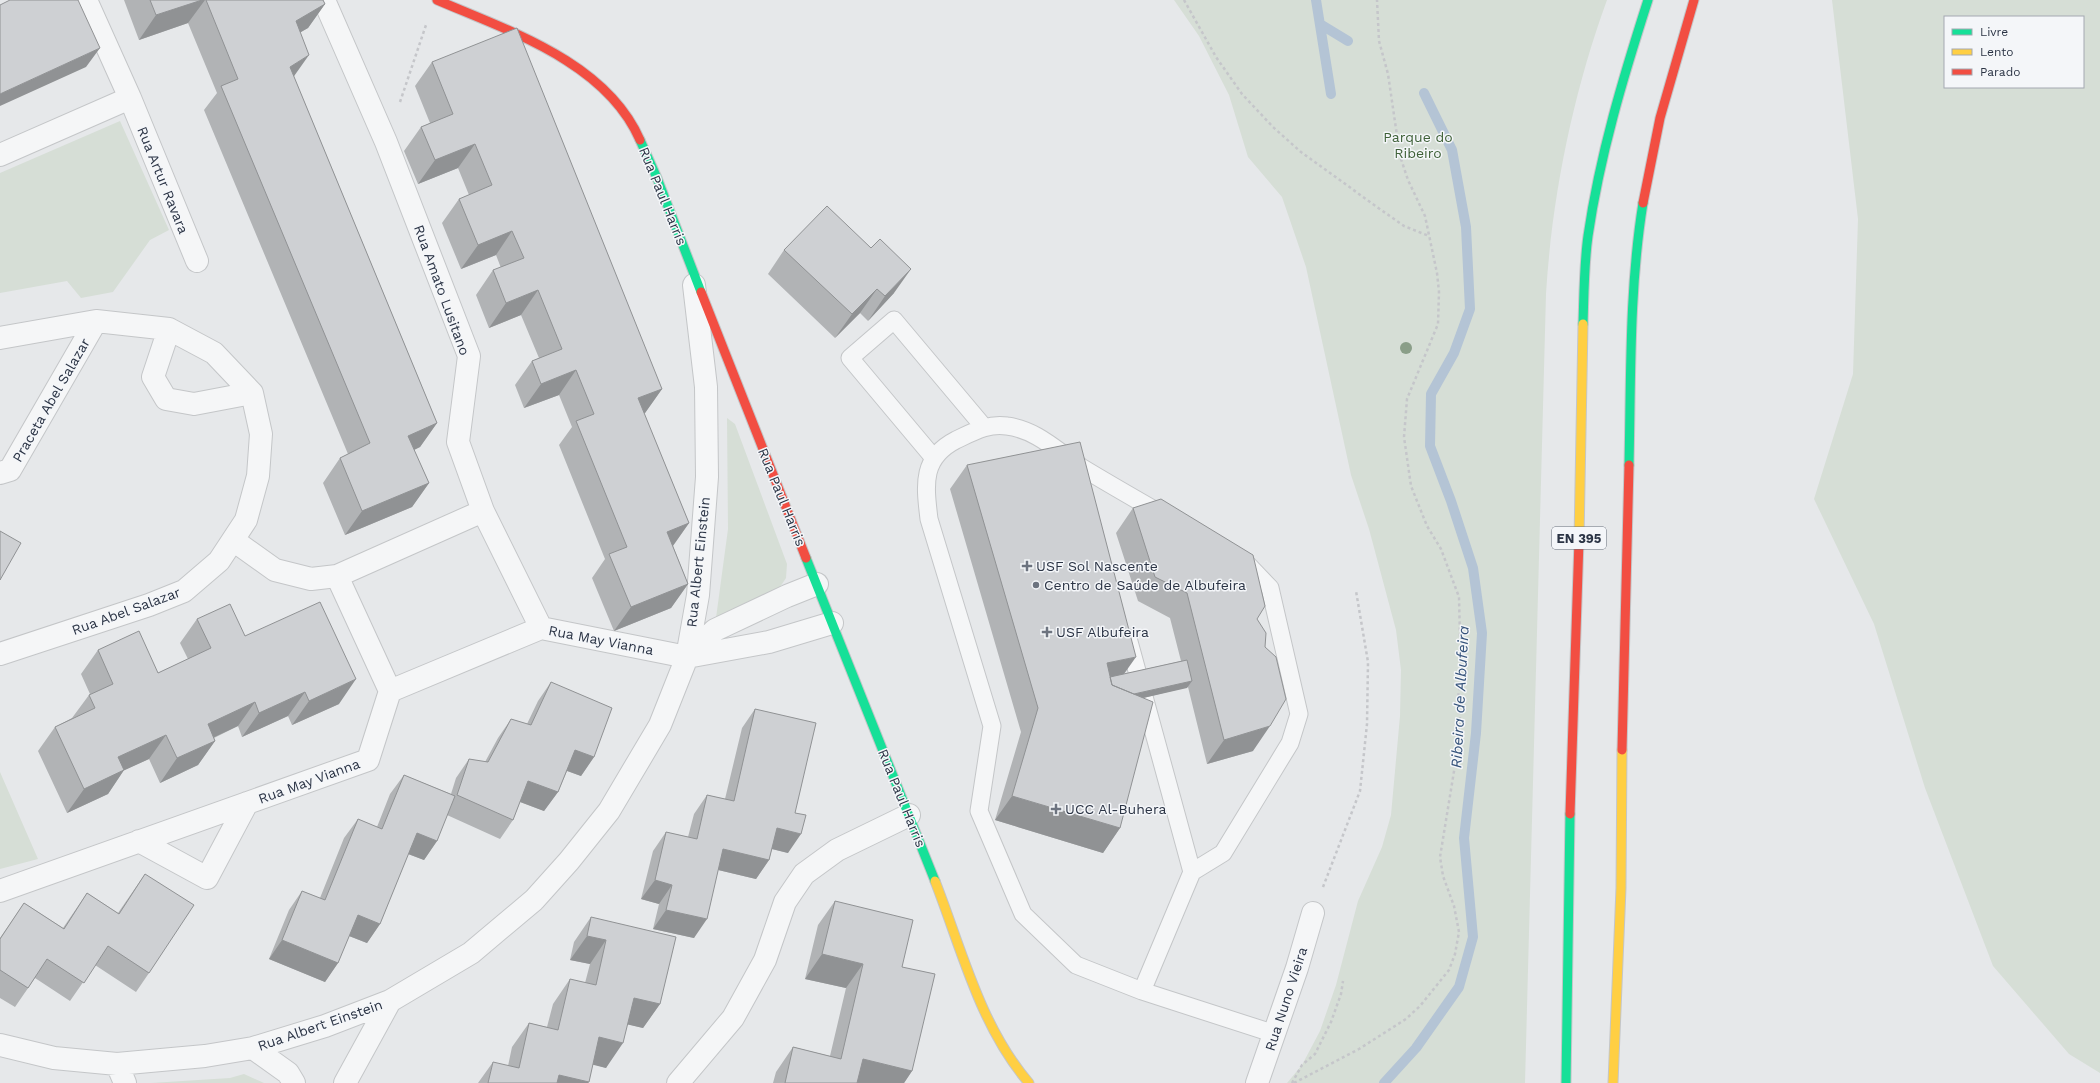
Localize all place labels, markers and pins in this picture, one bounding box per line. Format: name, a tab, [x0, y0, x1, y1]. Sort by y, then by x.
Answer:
place label: USF Sol Nascente	[1036, 558, 1158, 574]
marker: USF Sol Nascente	[1021, 560, 1033, 572]
place label: Centro de Saúde de Albufeira	[1044, 577, 1246, 593]
marker: Centro de Saúde de Albufeira	[1031, 580, 1041, 590]
place label: USF Albufeira	[1056, 624, 1149, 640]
marker: USF Albufeira	[1041, 626, 1053, 638]
place label: UCC Al-Buhera	[1065, 801, 1166, 817]
marker: UCC Al-Buhera	[1050, 803, 1062, 815]

